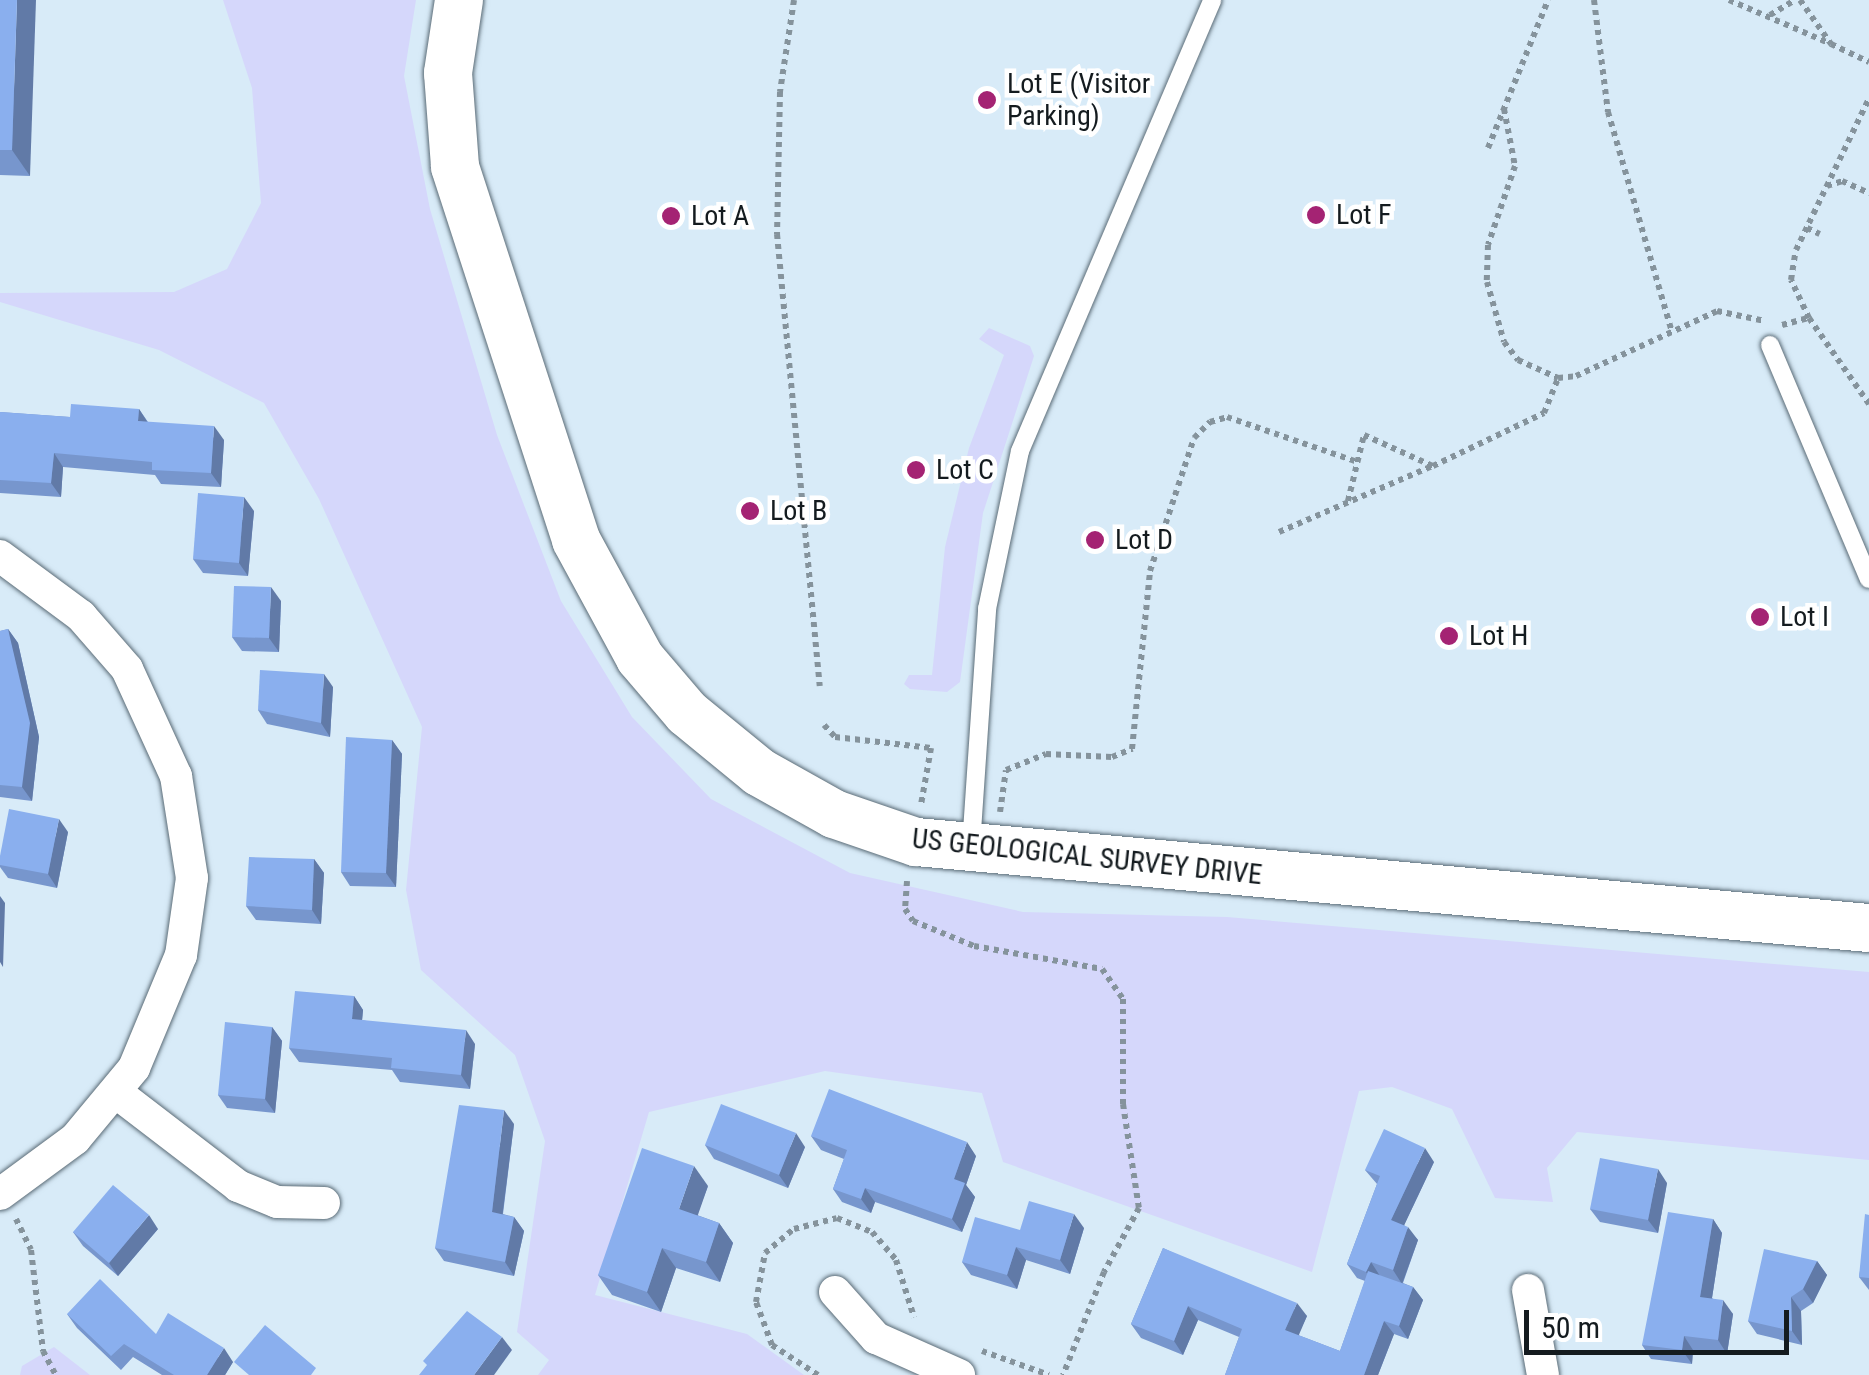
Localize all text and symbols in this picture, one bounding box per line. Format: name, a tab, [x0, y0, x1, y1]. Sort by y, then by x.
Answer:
place label: Lot E (Visitor Parking)	[1007, 67, 1150, 133]
marker: Lot E (Visitor Parking)	[976, 89, 998, 111]
place label: Lot F	[1336, 198, 1392, 232]
place label: Lot A	[691, 199, 749, 233]
marker: Lot F	[1305, 204, 1327, 226]
marker: Lot A	[660, 205, 682, 227]
place label: Lot C	[936, 453, 994, 487]
marker: Lot C	[905, 459, 927, 481]
place label: Lot B	[770, 494, 827, 528]
marker: Lot B	[739, 500, 761, 522]
place label: Lot D	[1115, 523, 1173, 557]
marker: Lot D	[1084, 529, 1106, 551]
place label: Lot I	[1780, 600, 1829, 634]
marker: Lot I	[1749, 606, 1771, 628]
place label: Lot H	[1469, 619, 1528, 653]
marker: Lot H	[1438, 625, 1460, 647]
street label: US GEOLOGICAL SURVEY DRIVE	[910, 822, 1264, 892]
scale bar	[1529, 1290, 1794, 1352]
text: 50 m	[1541, 1310, 1600, 1345]

